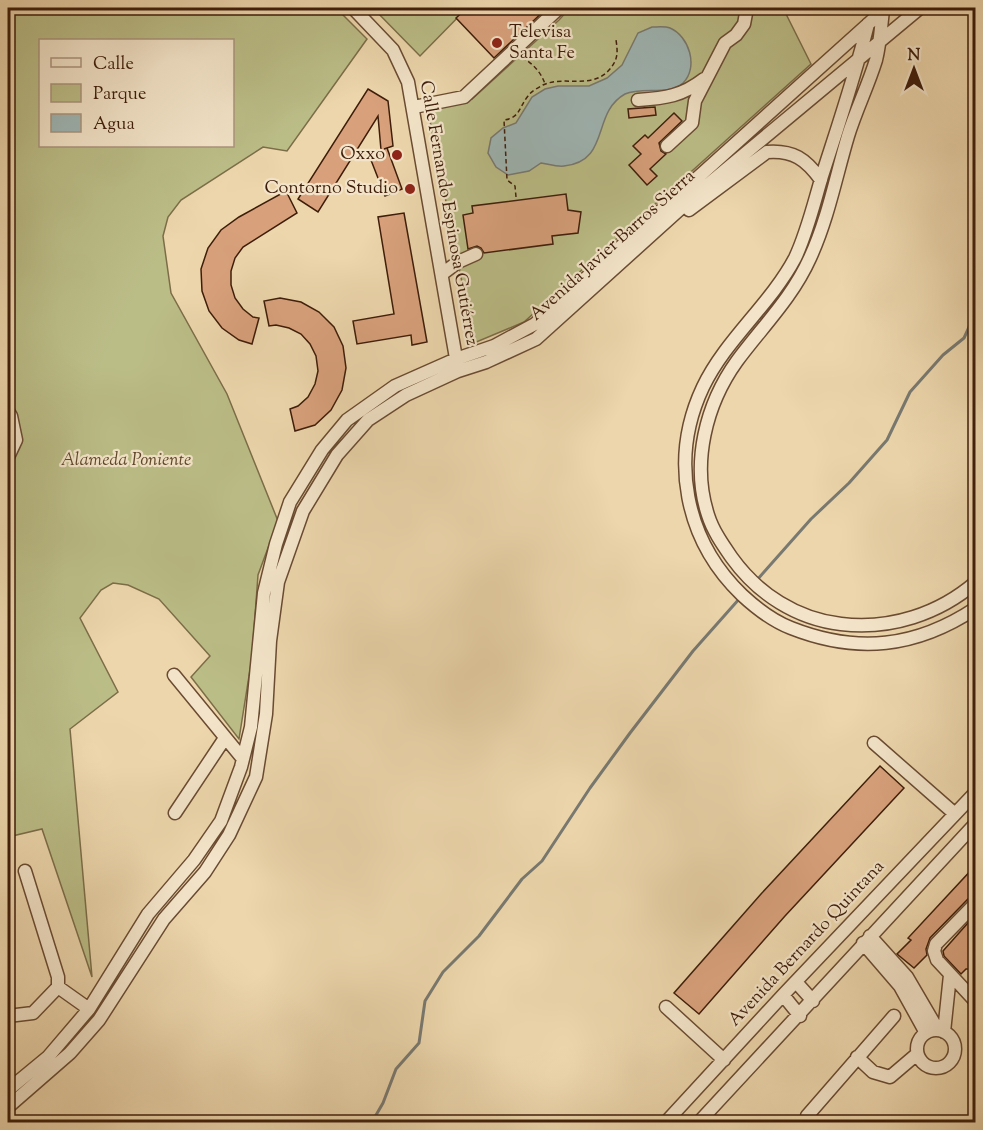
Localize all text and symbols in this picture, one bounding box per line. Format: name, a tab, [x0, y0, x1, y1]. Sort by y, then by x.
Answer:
place label: Televisa Santa Fe	[509, 20, 575, 67]
marker: Televisa Santa Fe	[490, 36, 504, 50]
legend	[39, 39, 234, 147]
north arrow	[884, 39, 944, 99]
text: N	[908, 45, 921, 68]
text: Calle	[93, 52, 134, 78]
street label: Calle Fernando Espinosa Gutiérrez	[412, 79, 484, 348]
text: Parque	[93, 82, 146, 108]
text: Agua	[93, 112, 135, 138]
place label: Oxxo	[340, 142, 385, 168]
marker: Oxxo	[390, 148, 404, 162]
street label: Avenida Javier Barros Sierra	[524, 164, 702, 328]
place label: Contorno Studio	[265, 176, 398, 202]
marker: Contorno Studio	[403, 182, 417, 196]
park label: Alameda Poniente	[61, 448, 191, 474]
street label: Avenida Bernardo Quintana	[723, 855, 891, 1033]

